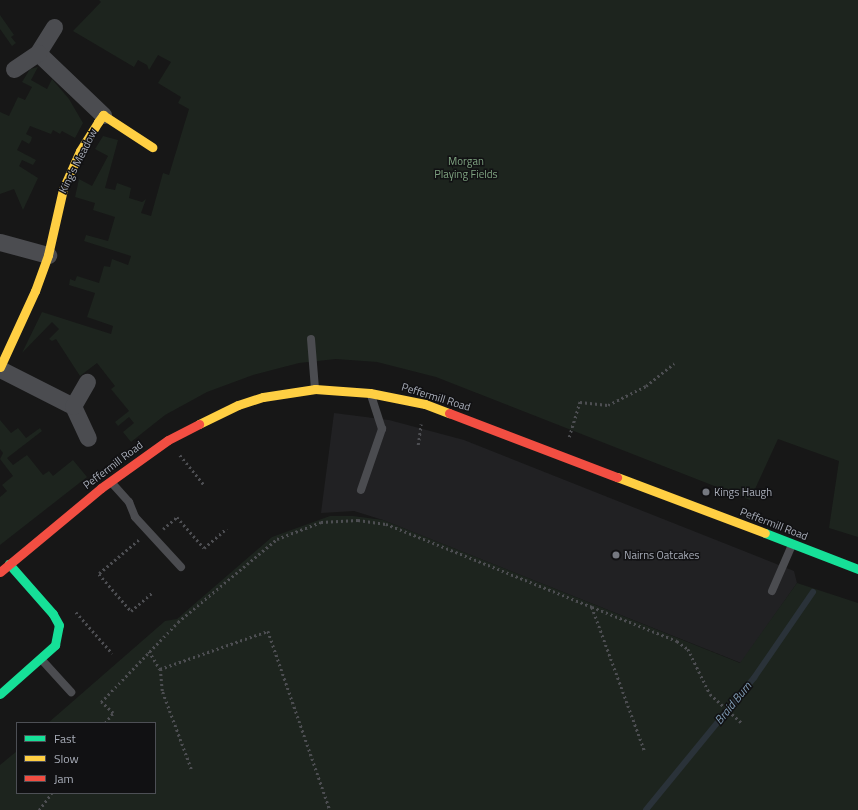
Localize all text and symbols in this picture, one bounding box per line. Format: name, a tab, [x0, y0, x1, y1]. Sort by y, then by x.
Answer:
street label: King's Meadow	[56, 127, 100, 195]
park label: Morgan Playing Fields	[434, 155, 498, 181]
street label: Peffermill Road	[400, 380, 472, 414]
street label: Peffermill Road	[80, 438, 146, 492]
place label: Kings Haugh	[714, 485, 772, 499]
marker: Kings Haugh	[701, 487, 711, 497]
street label: Peffermill Road	[738, 505, 810, 543]
place label: Nairns Oatcakes	[624, 548, 699, 562]
marker: Nairns Oatcakes	[611, 550, 621, 560]
water label: Braid Burn	[712, 679, 754, 727]
legend	[16, 722, 156, 794]
text: Fast	[54, 729, 76, 748]
text: Slow	[54, 749, 79, 768]
text: Jam	[54, 769, 74, 788]

